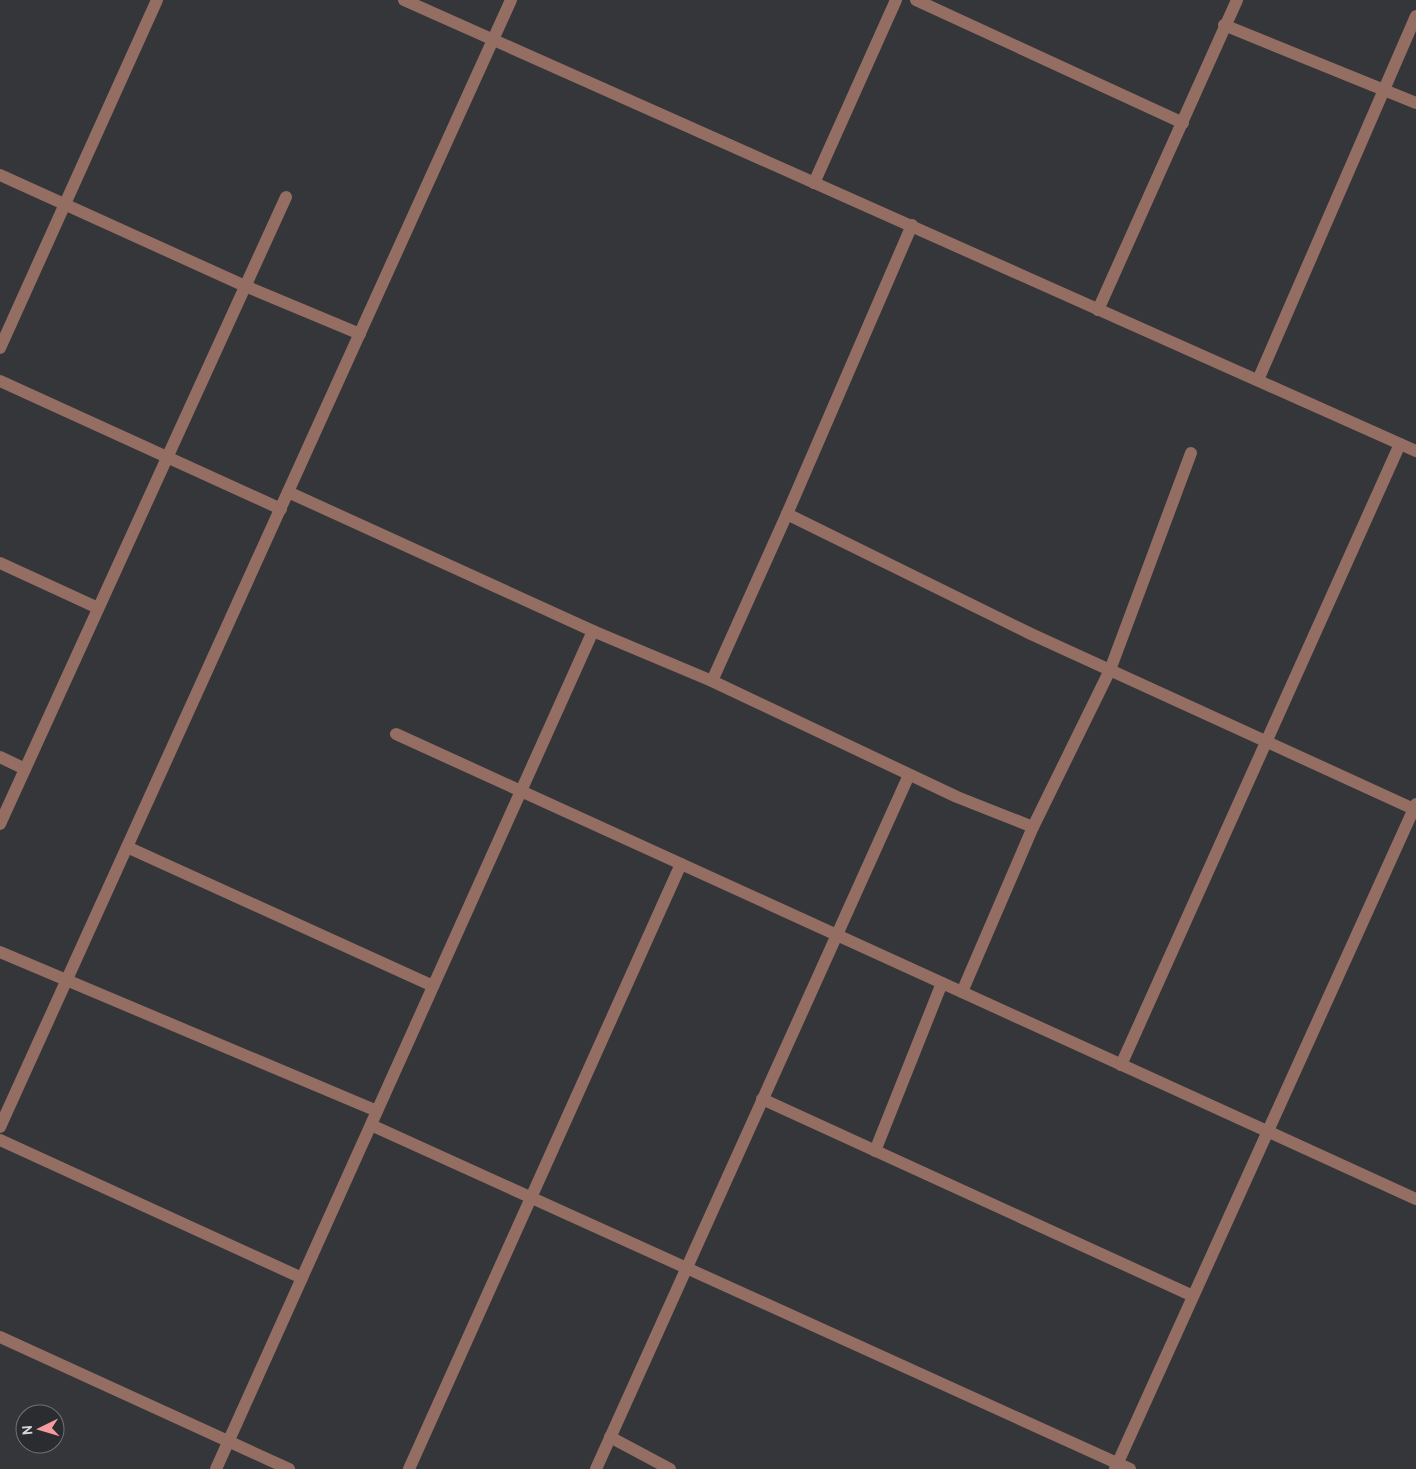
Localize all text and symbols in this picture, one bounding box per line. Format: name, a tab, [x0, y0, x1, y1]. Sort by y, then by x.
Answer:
north arrow	[15, 1404, 65, 1454]
text: N	[20, 1424, 37, 1436]

